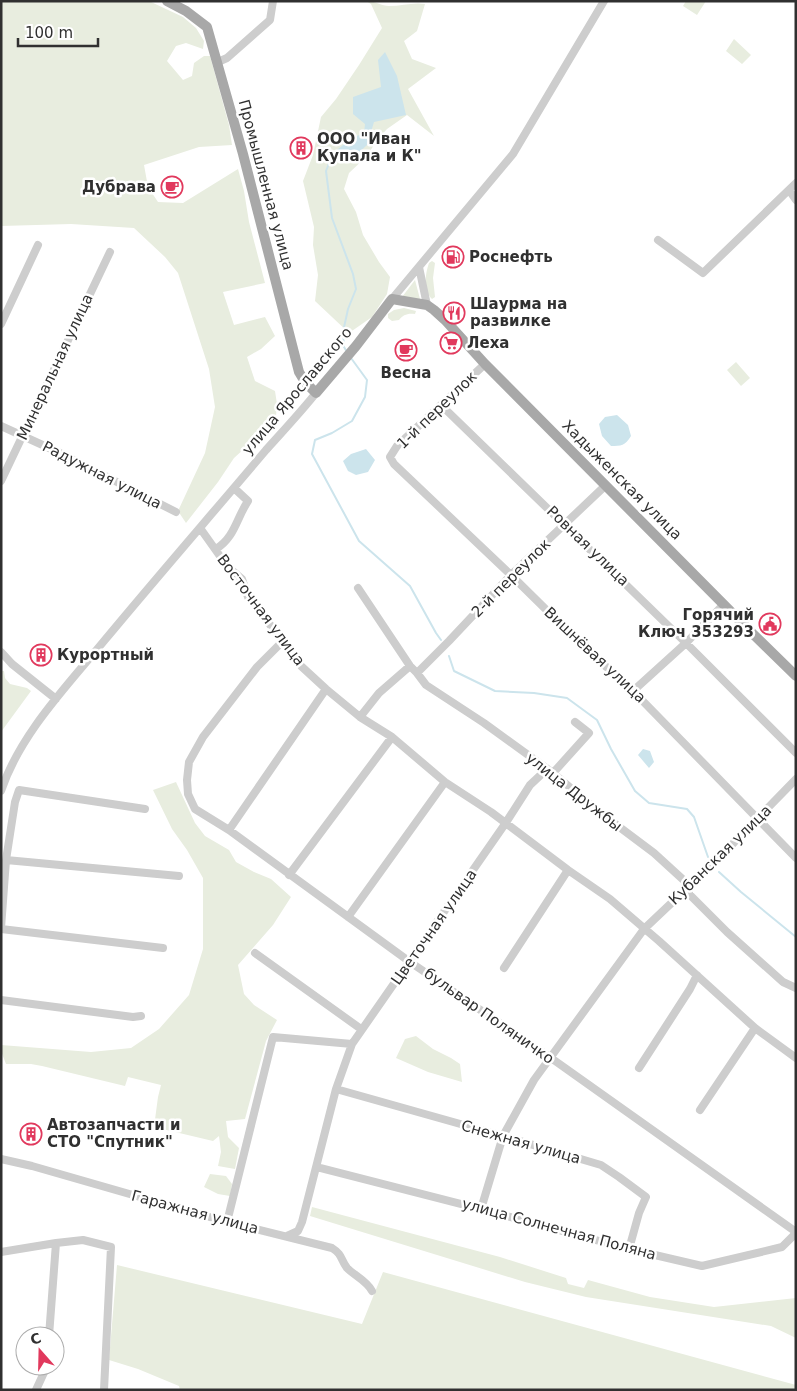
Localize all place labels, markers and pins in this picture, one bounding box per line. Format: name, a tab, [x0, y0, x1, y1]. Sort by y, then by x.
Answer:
place label: ООО "Иван Купала и К"	[317, 130, 422, 165]
building icon: ООО "Иван Купала и К"	[289, 136, 313, 160]
cafe icon: Дубрава	[160, 175, 184, 199]
place label: Дубрава	[82, 178, 156, 196]
fuel station icon: Роснефть	[441, 245, 465, 269]
place label: Роснефть	[469, 248, 553, 266]
place label: Шаурма на развилке	[470, 295, 567, 330]
restaurant icon: Шаурма на развилке	[442, 301, 466, 325]
supermarket icon: Леха	[439, 331, 463, 355]
place label: Леха	[467, 334, 509, 352]
cafe icon: Весна	[394, 338, 418, 362]
place label: Весна	[381, 364, 431, 382]
place label: Горячий Ключ 353293	[638, 606, 754, 641]
public building icon: Горячий Ключ 353293	[758, 612, 782, 636]
building icon: Курортный	[29, 643, 53, 667]
place label: Курортный	[57, 646, 154, 664]
place label: Автозапчасти и СТО "Спутник"	[47, 1116, 181, 1151]
building icon: Автозапчасти и СТО "Спутник"	[19, 1122, 43, 1146]

